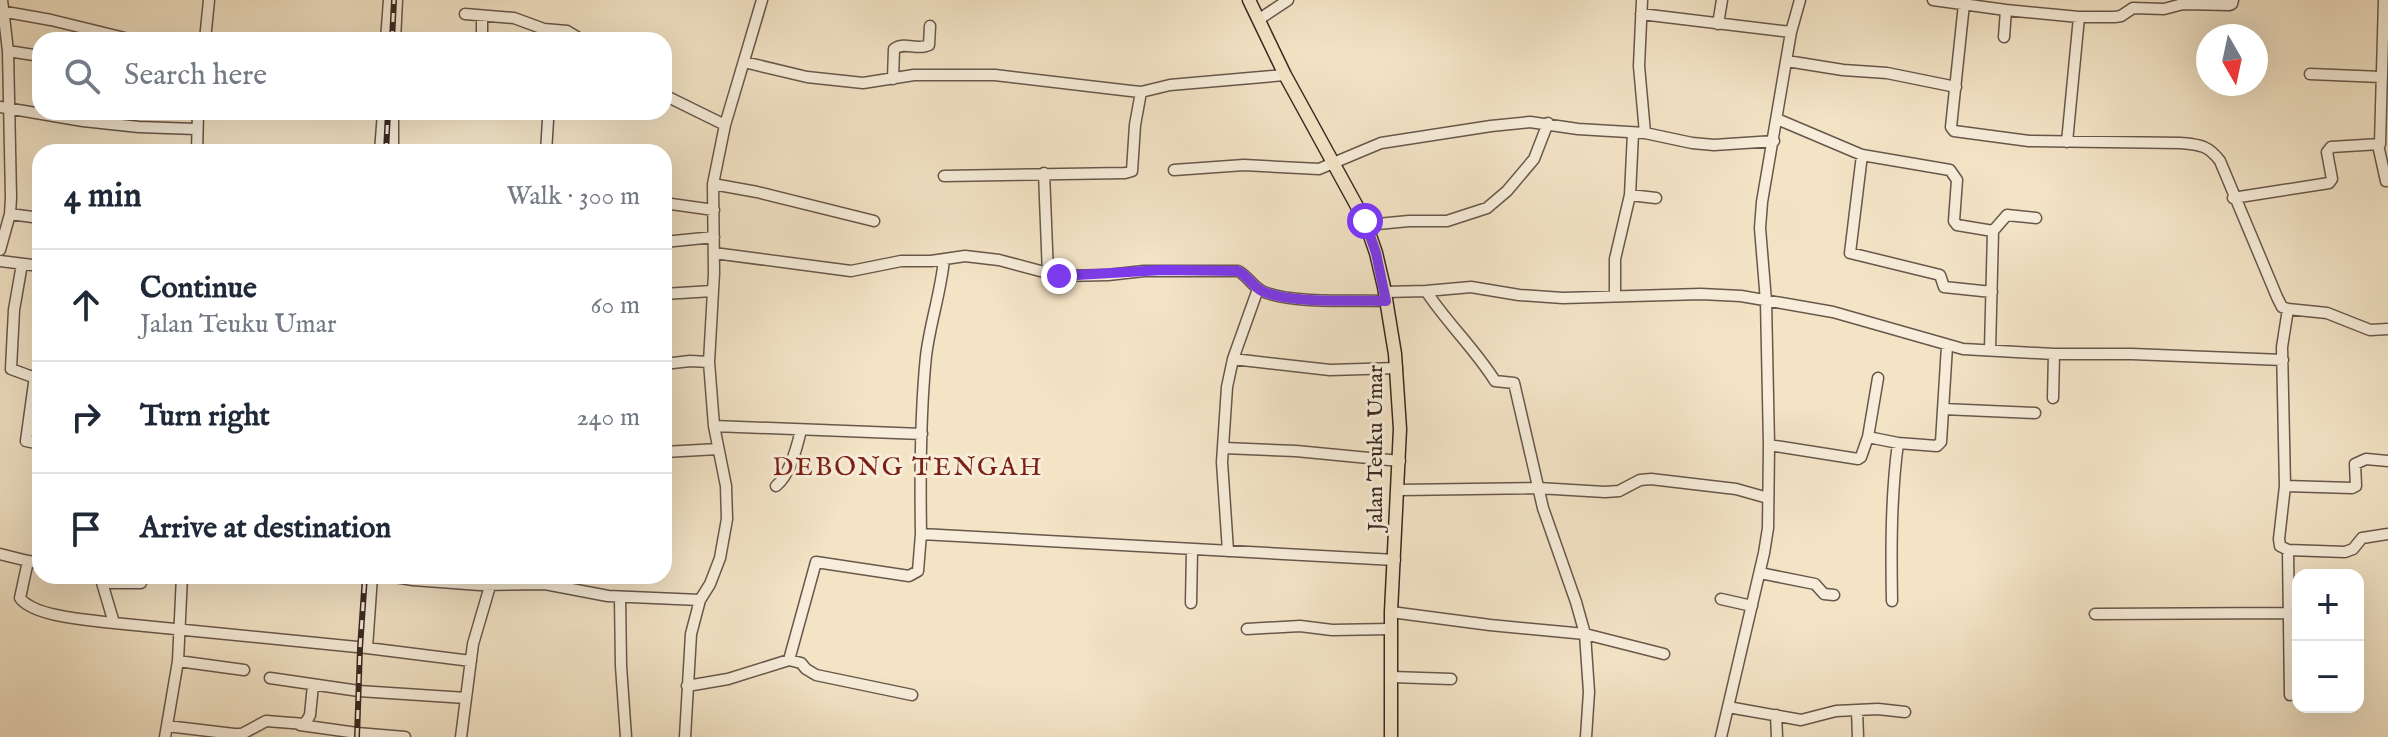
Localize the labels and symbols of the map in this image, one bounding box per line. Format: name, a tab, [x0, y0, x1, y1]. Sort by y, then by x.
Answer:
north arrow	[2196, 24, 2268, 96]
route start	[1347, 203, 1383, 239]
route end	[1041, 258, 1077, 294]
street label: Jalan Teuku Umar	[1362, 365, 1390, 534]
district label: DEBONG TENGAH	[773, 451, 1043, 484]

